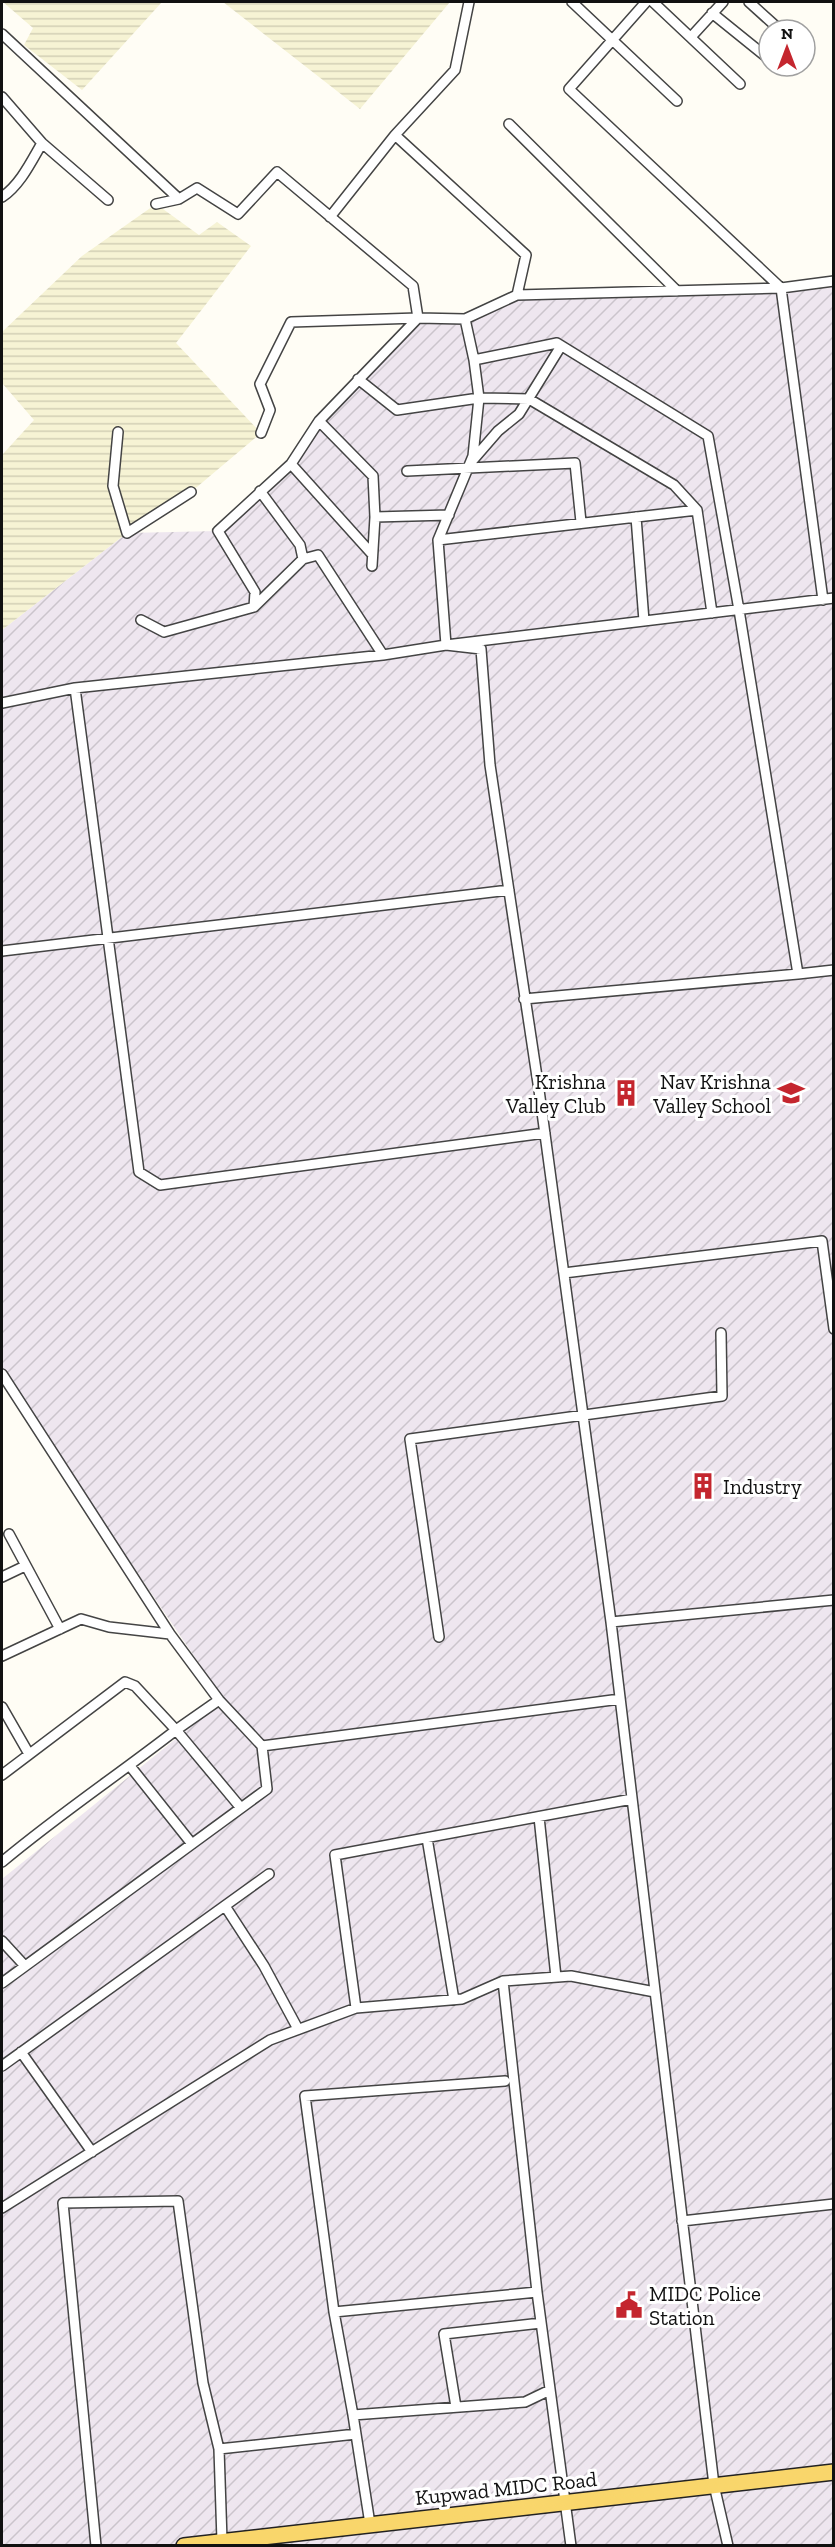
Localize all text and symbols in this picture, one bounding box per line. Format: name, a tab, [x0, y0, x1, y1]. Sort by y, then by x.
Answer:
north arrow	[757, 18, 817, 78]
text: N	[781, 24, 793, 43]
place label: Krishna Valley Club	[505, 1069, 606, 1118]
place label: Nav Krishna Valley School	[652, 1069, 771, 1118]
building icon: Krishna Valley Club	[611, 1078, 641, 1108]
school or university icon: Nav Krishna Valley School	[776, 1078, 806, 1108]
building icon: Industry	[688, 1471, 718, 1501]
place label: Industry	[723, 1474, 802, 1499]
place label: MIDC Police Station	[649, 2281, 761, 2330]
public building icon: MIDC Police Station	[614, 2290, 644, 2320]
street label: Kupwad MIDC Road	[414, 2466, 599, 2510]

